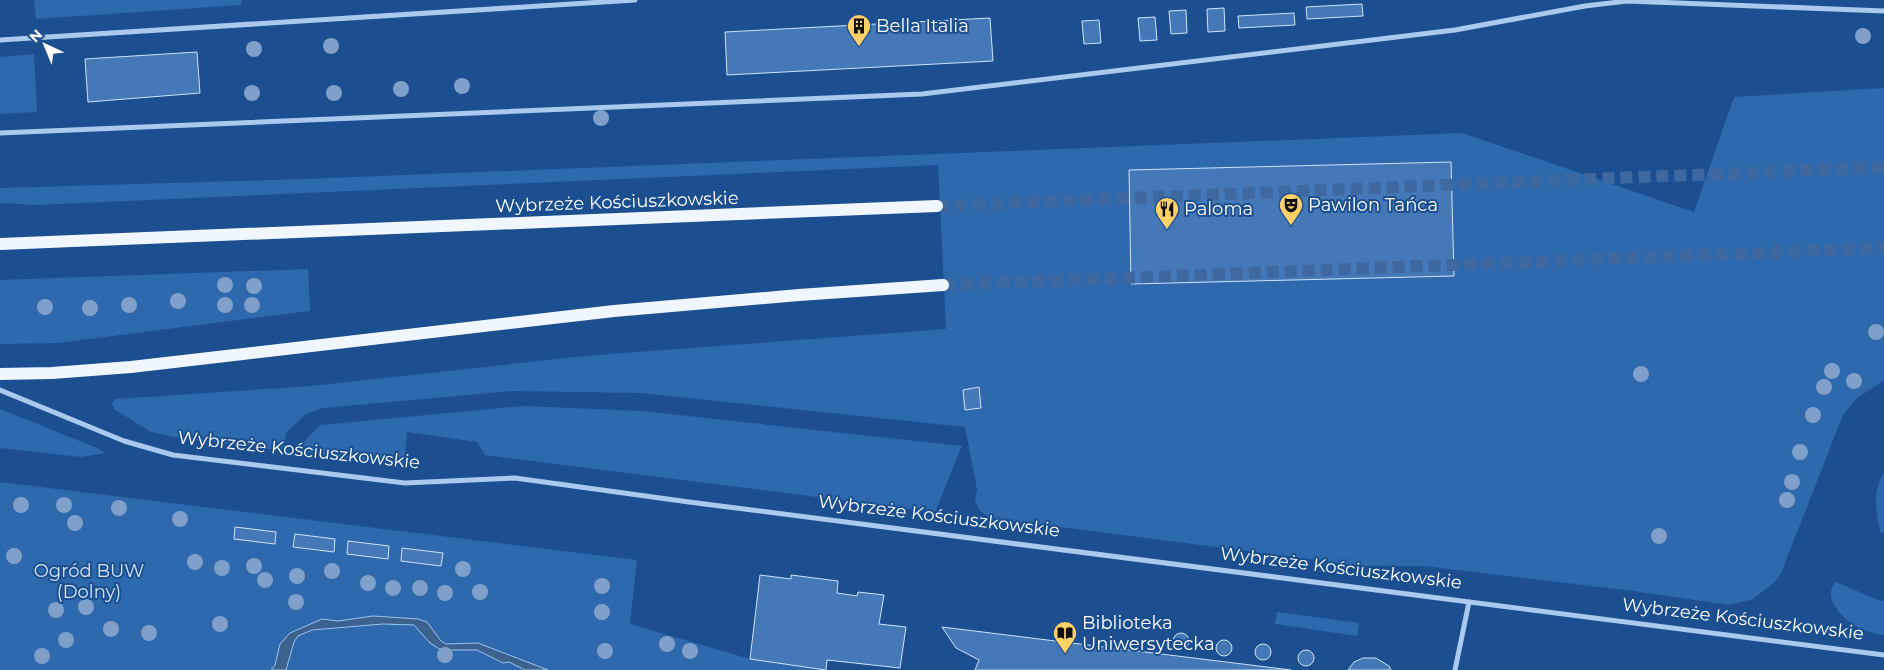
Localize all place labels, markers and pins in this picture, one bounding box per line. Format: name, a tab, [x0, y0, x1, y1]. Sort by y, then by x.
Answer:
building icon: Bella Italia	[846, 13, 872, 47]
place label: Bella Italia	[876, 15, 969, 37]
theatre icon: Pawilon Tańca	[1278, 192, 1304, 226]
place label: Pawilon Tańca	[1308, 194, 1438, 216]
restaurant icon: Paloma	[1154, 196, 1180, 230]
place label: Paloma	[1184, 198, 1253, 220]
place label: Biblioteka Uniwersytecka	[1082, 612, 1215, 655]
library icon: Biblioteka Uniwersytecka	[1052, 620, 1078, 654]

